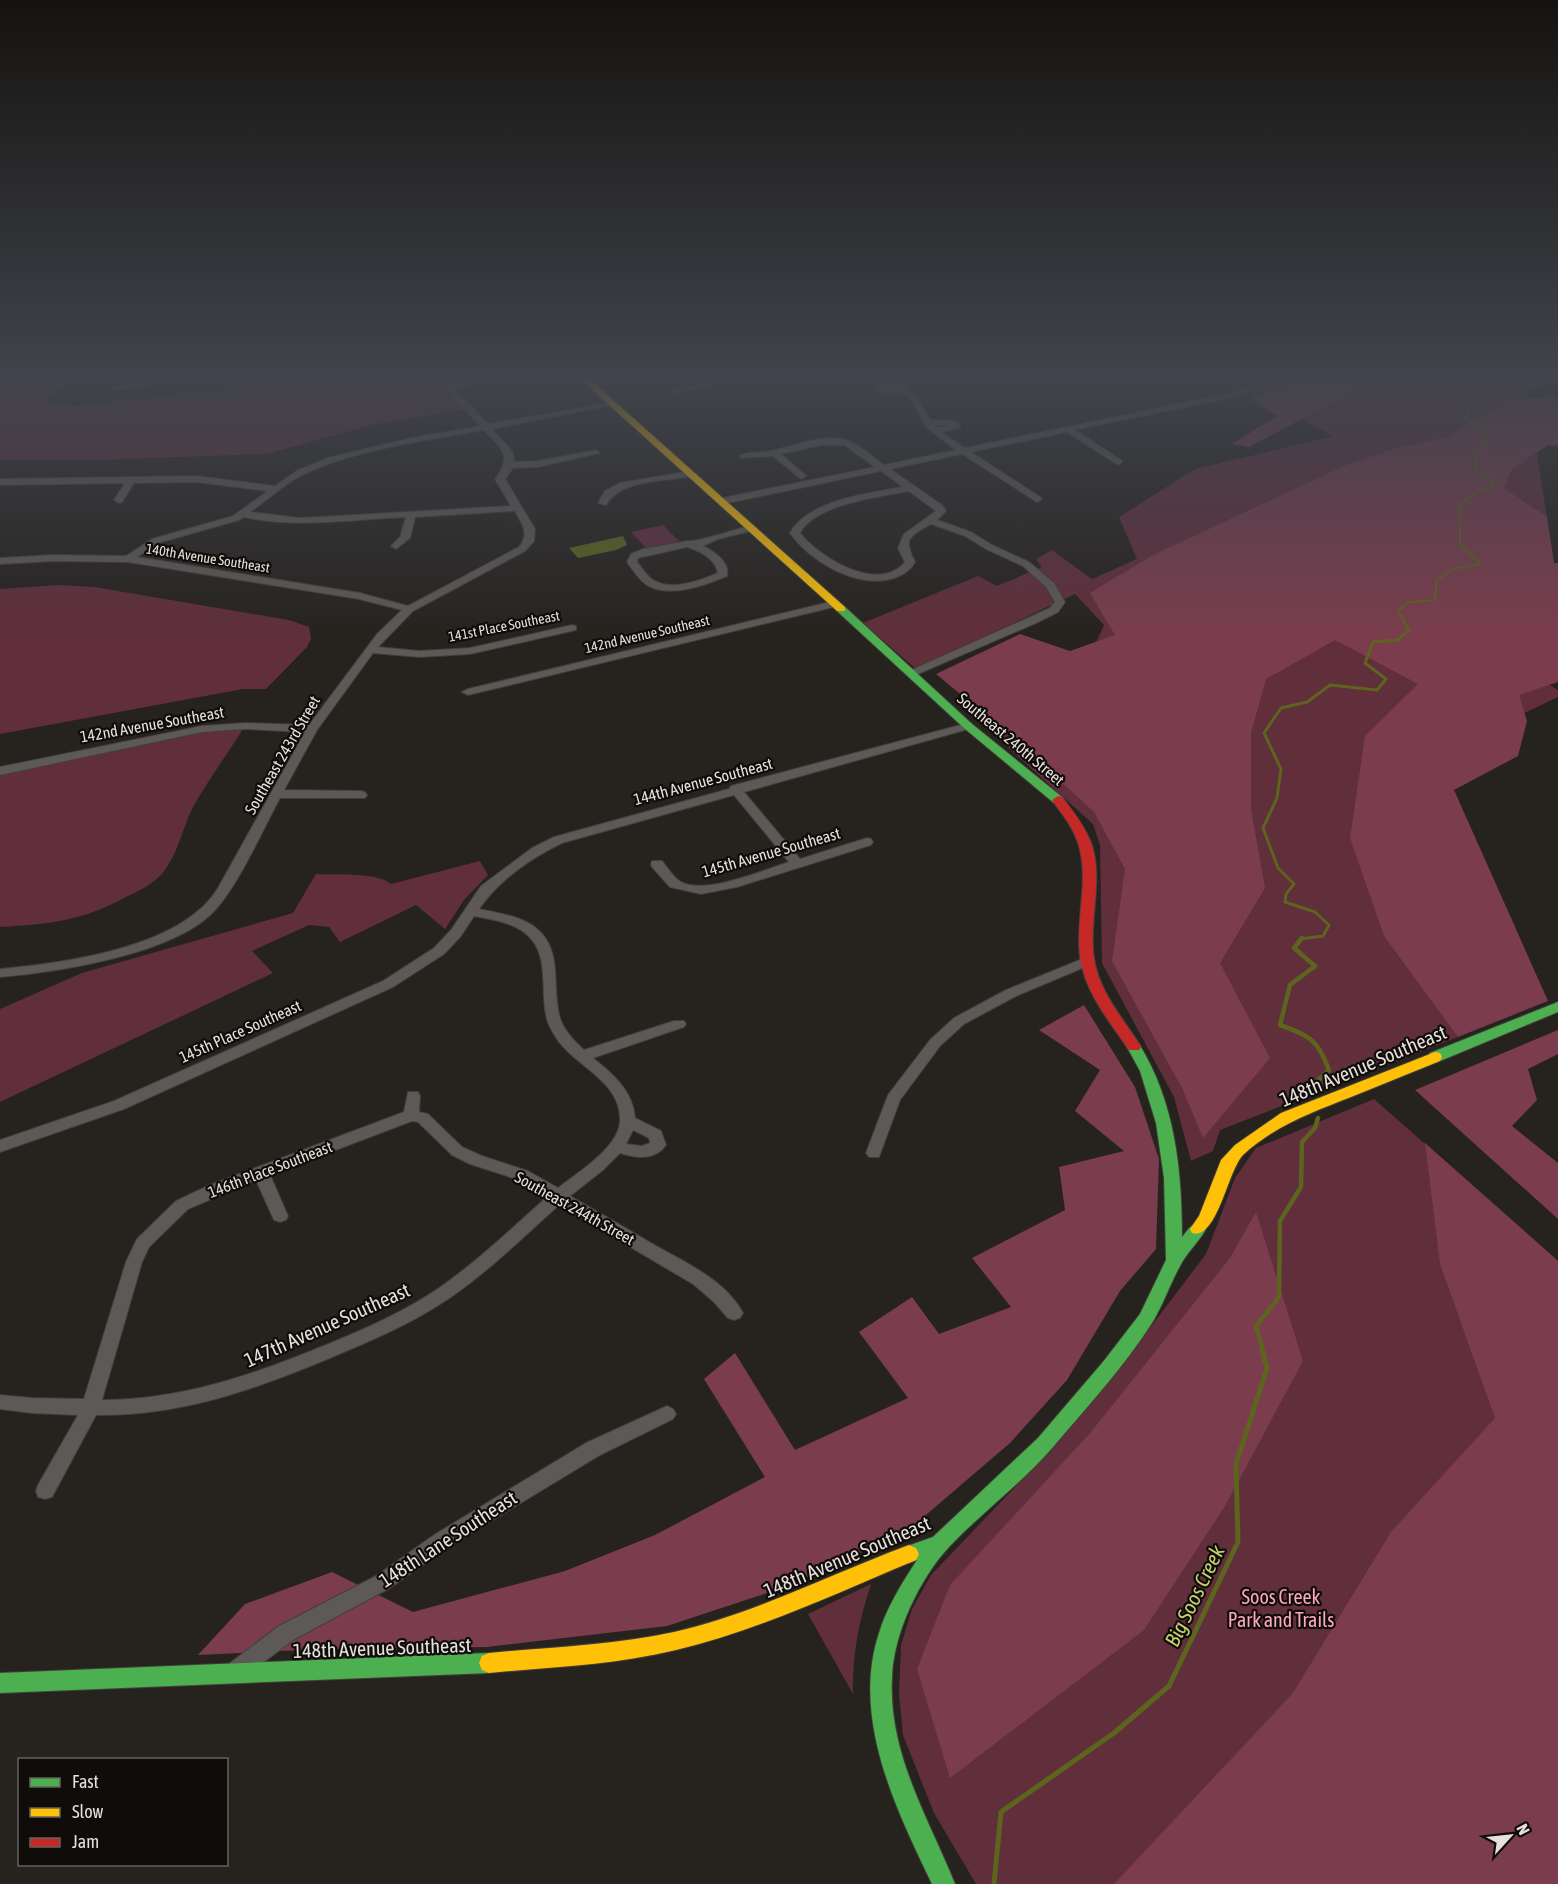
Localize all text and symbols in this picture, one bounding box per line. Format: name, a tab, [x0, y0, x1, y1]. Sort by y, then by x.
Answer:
street label: 140th Avenue Southeast	[145, 540, 271, 576]
street label: 141st Place Southeast	[447, 607, 561, 645]
street label: 142nd Avenue Southeast	[583, 612, 711, 656]
street label: Southeast 240th Street	[954, 689, 1068, 789]
street label: Southeast 243rd Street	[241, 692, 323, 817]
street label: 142nd Avenue Southeast	[79, 702, 226, 746]
street label: 144th Avenue Southeast	[632, 754, 775, 808]
street label: 145th Avenue Southeast	[700, 824, 843, 880]
street label: 145th Place Southeast	[176, 996, 304, 1066]
street label: 148th Avenue Southeast	[1276, 1020, 1450, 1111]
street label: 146th Place Southeast	[205, 1137, 335, 1201]
street label: Southeast 244th Street	[512, 1168, 638, 1248]
street label: 147th Avenue Southeast	[241, 1278, 413, 1371]
street label: 148th Lane Southeast	[375, 1485, 521, 1592]
street label: 148th Avenue Southeast	[760, 1511, 934, 1602]
water label: Big Soos Creek	[1159, 1541, 1229, 1650]
park label: Soos Creek Park and Trails	[1228, 1585, 1334, 1631]
street label: 148th Avenue Southeast	[292, 1633, 472, 1662]
legend	[18, 1758, 228, 1866]
text: Fast	[72, 1771, 99, 1792]
text: Slow	[72, 1801, 103, 1822]
north arrow	[1480, 1806, 1540, 1866]
text: N	[1513, 1821, 1534, 1837]
text: Jam	[72, 1831, 99, 1852]

